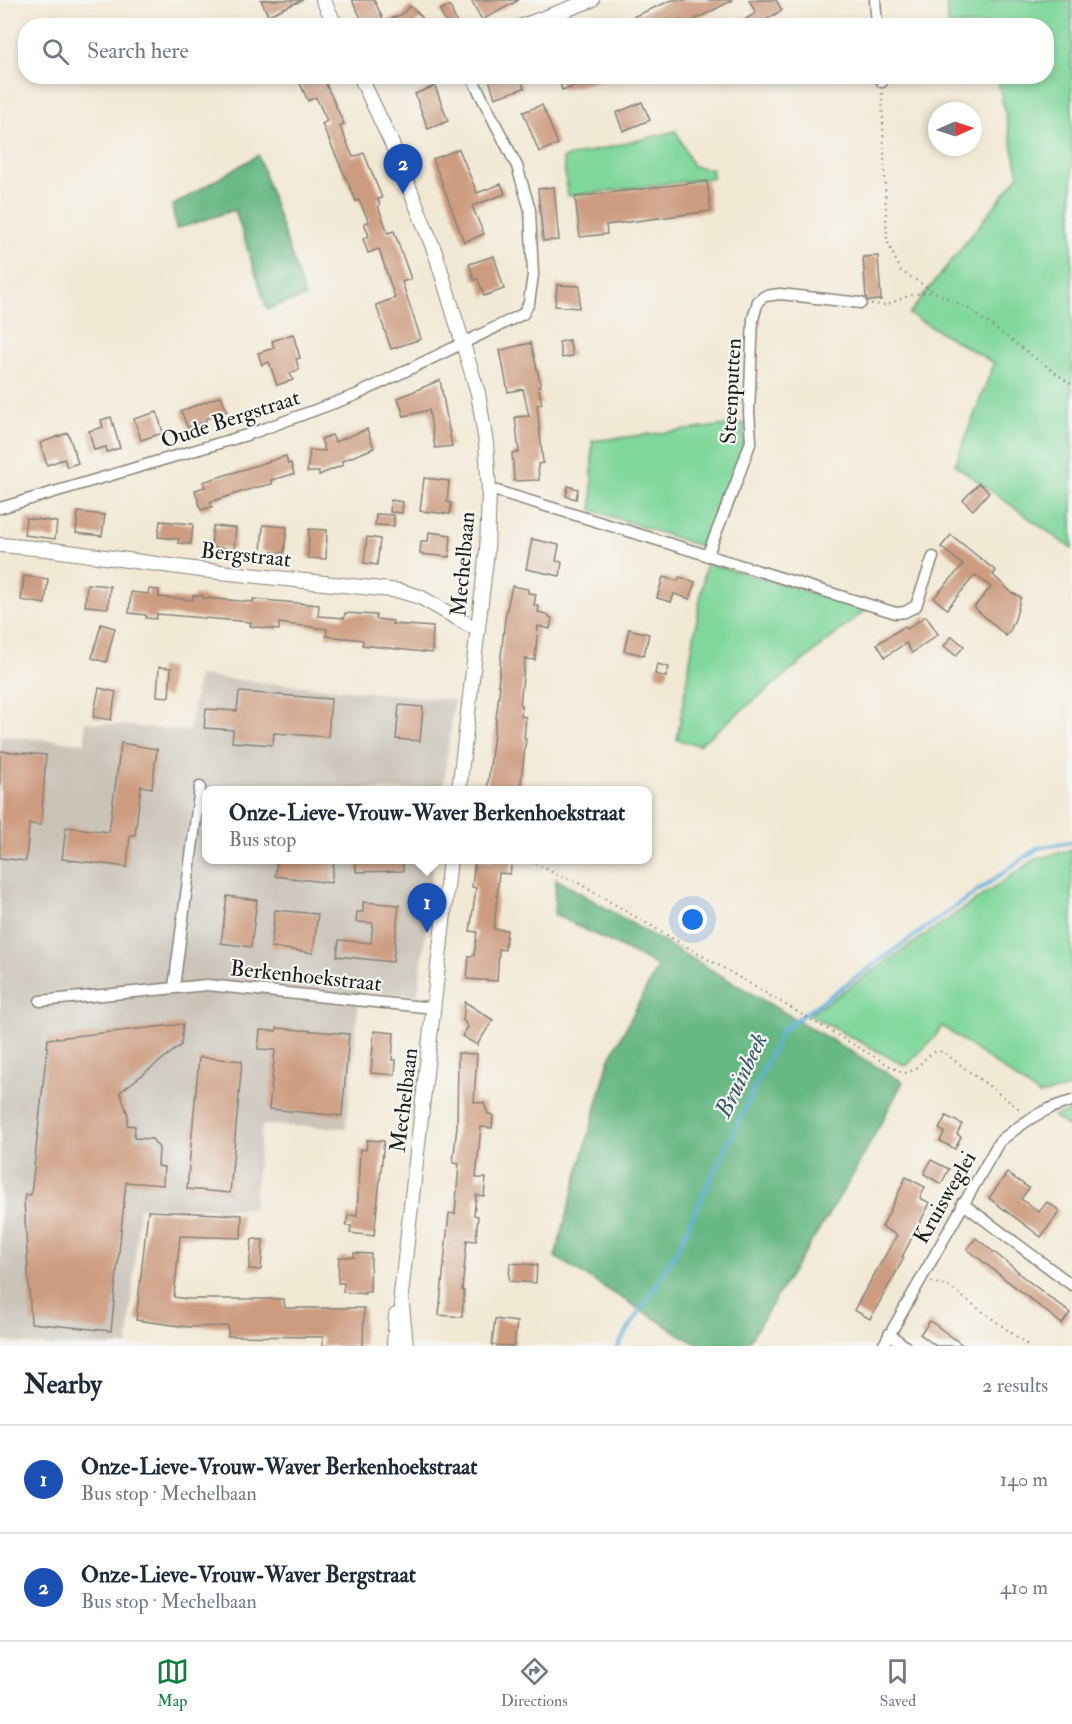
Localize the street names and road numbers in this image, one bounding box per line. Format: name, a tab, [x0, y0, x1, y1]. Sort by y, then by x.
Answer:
street label: Steenputten	[714, 337, 749, 445]
street label: Oude Bergstraat	[157, 383, 303, 455]
street label: Mechelbaan	[444, 510, 482, 618]
street label: Bergstraat	[199, 536, 292, 574]
street label: Berkenhoekstraat	[229, 954, 383, 998]
street label: Mechelbaan	[384, 1046, 424, 1154]
street label: Kruisweglei	[907, 1146, 983, 1249]

